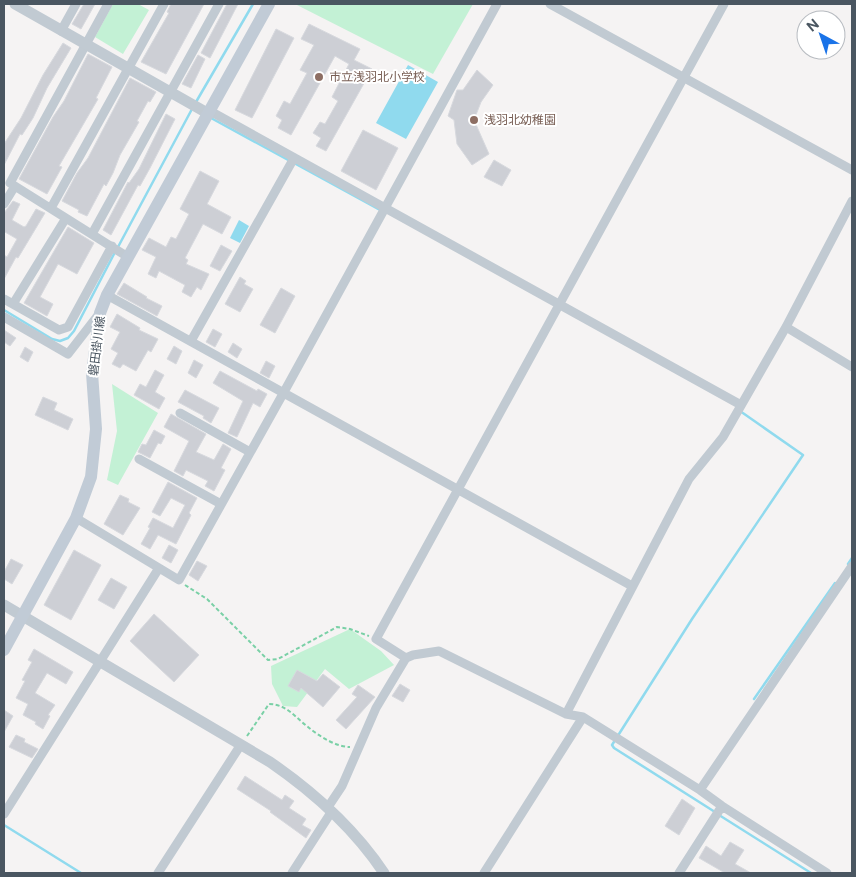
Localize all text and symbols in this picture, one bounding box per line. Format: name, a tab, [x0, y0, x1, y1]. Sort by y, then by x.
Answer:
north arrow	[796, 10, 846, 60]
text: N	[803, 15, 822, 35]
place label: 市立浅羽北小学校	[329, 70, 425, 84]
marker: 市立浅羽北小学校	[313, 71, 325, 83]
place label: 浅羽北幼稚園	[484, 113, 556, 127]
marker: 浅羽北幼稚園	[468, 114, 480, 126]
street label: 磐田掛川線	[86, 315, 108, 377]

